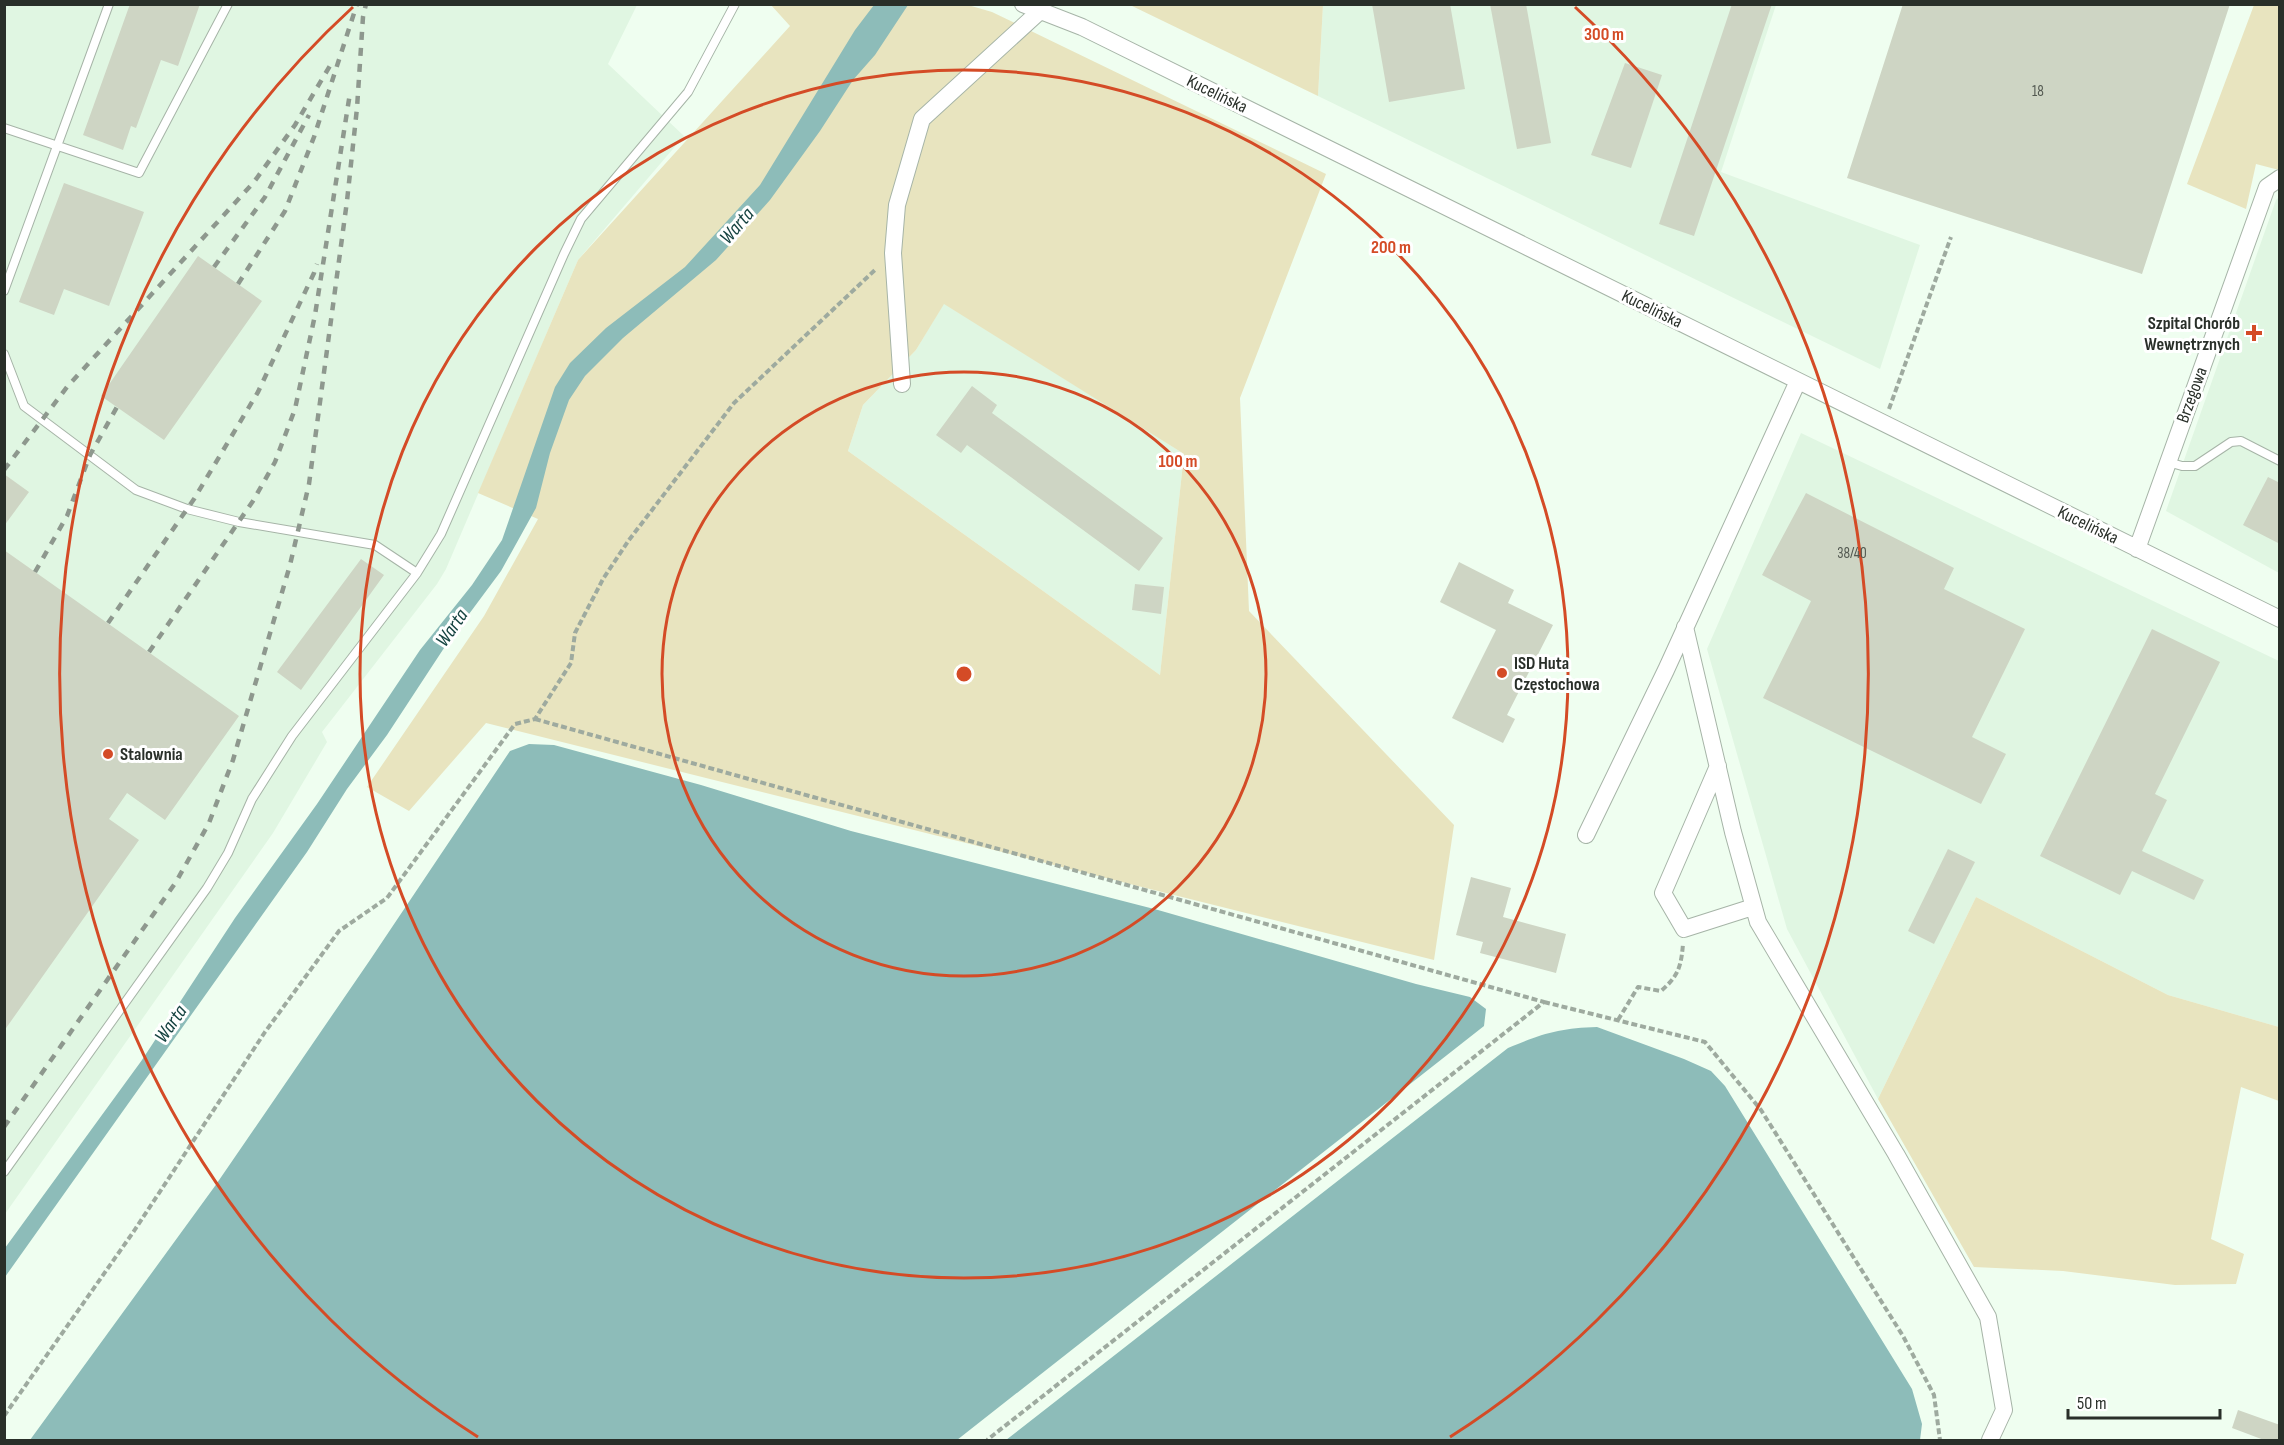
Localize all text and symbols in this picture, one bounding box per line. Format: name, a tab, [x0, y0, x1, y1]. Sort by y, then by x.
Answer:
text: 300 m	[1584, 24, 1624, 45]
street label: Kucelińska	[1183, 70, 1251, 118]
house number: 18	[2032, 82, 2044, 101]
water label: Warta	[715, 203, 759, 249]
text: 200 m	[1371, 237, 1411, 258]
street label: Kucelińska	[1618, 285, 1686, 333]
place label: Szpital Chorób Wewnętrznych	[2144, 313, 2240, 355]
marker: Szpital Chorób Wewnętrznych	[2245, 324, 2263, 342]
street label: Brzegowa	[2172, 364, 2212, 426]
text: 100 m	[1159, 451, 1198, 472]
street label: Kucelińska	[2054, 501, 2122, 549]
house number: 38/40	[1837, 544, 1867, 563]
water label: Warta	[431, 605, 473, 651]
place label: ISD Huta Częstochowa	[1514, 653, 1600, 695]
centre of rings	[954, 664, 974, 684]
marker: ISD Huta Częstochowa	[1495, 666, 1509, 680]
place label: Stalownia	[120, 744, 183, 765]
marker: Stalownia	[101, 747, 115, 761]
water label: Warta	[150, 1001, 192, 1047]
scale bar	[2068, 1382, 2220, 1420]
text: 50 m	[2077, 1393, 2107, 1414]

